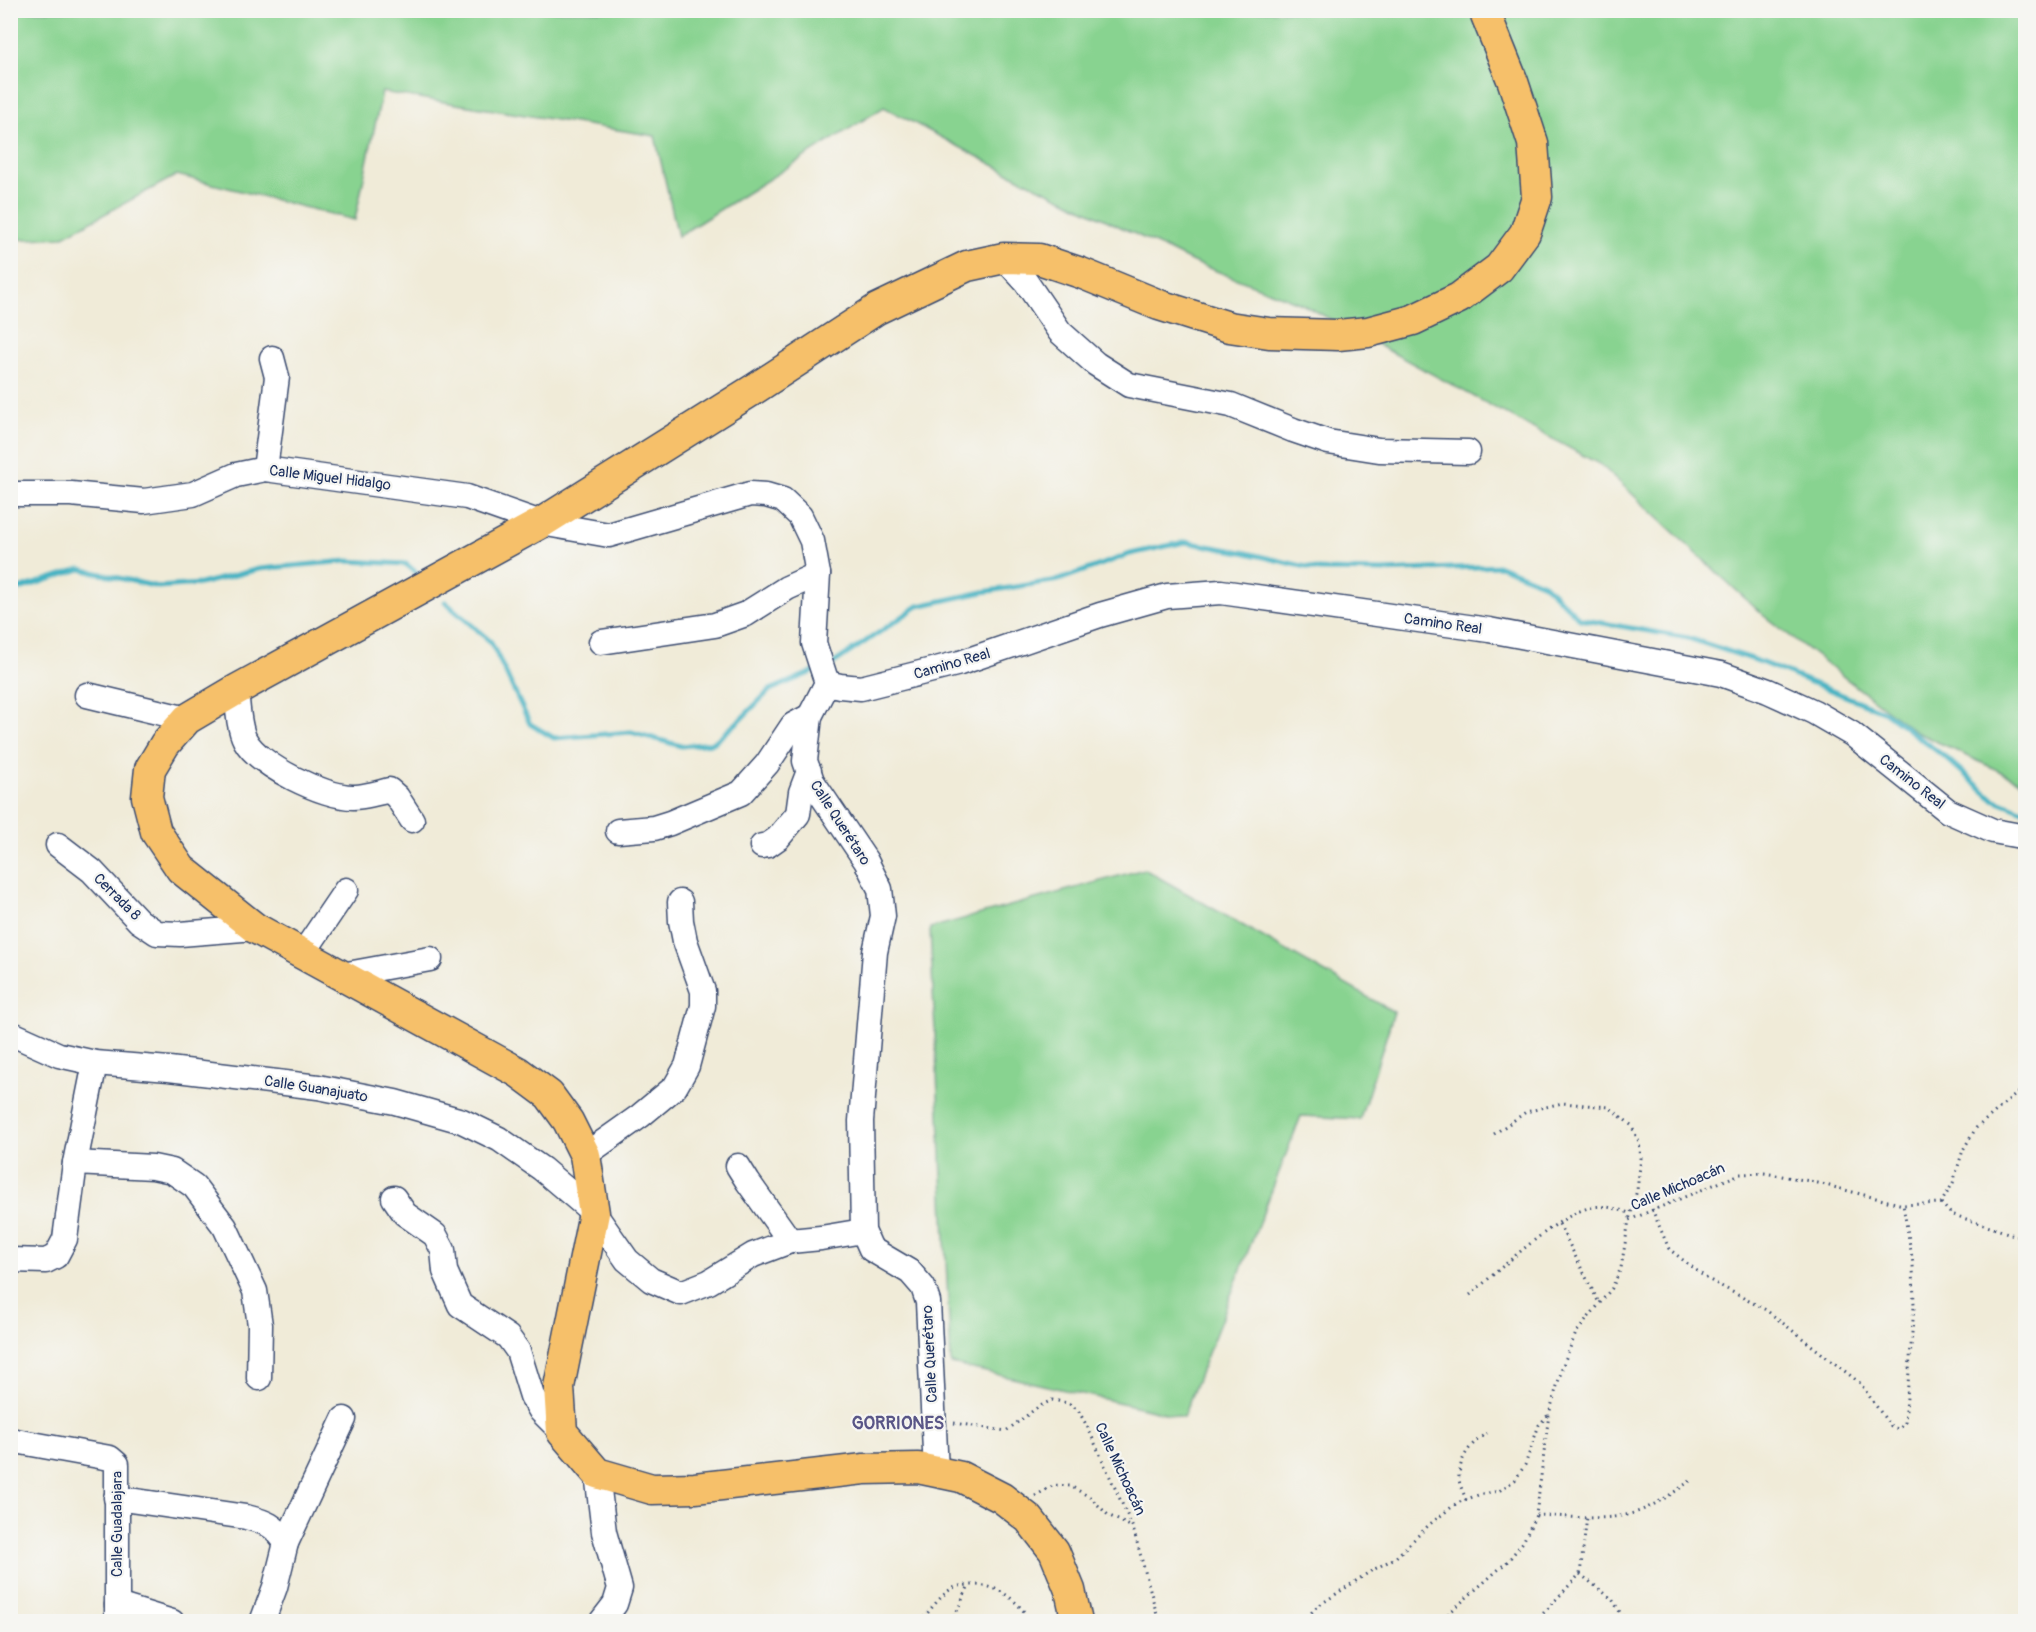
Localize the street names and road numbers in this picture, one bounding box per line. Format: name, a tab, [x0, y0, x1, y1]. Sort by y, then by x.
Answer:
street label: Calle Miguel Hidalgo	[268, 461, 392, 495]
street label: Camino Real	[1403, 609, 1483, 639]
street label: Camino Real	[912, 644, 992, 684]
street label: Camino Real	[1875, 750, 1949, 814]
street label: Calle Querétaro	[805, 777, 875, 869]
street label: Cerrada 8	[89, 869, 145, 925]
street label: Calle Guanajuato	[263, 1071, 369, 1107]
street label: Calle Michoacán	[1628, 1159, 1728, 1215]
street label: Calle Querétaro	[918, 1305, 942, 1403]
street label: Calle Michoacán	[1090, 1420, 1150, 1518]
street label: Calle Guadalajara	[108, 1471, 127, 1577]

